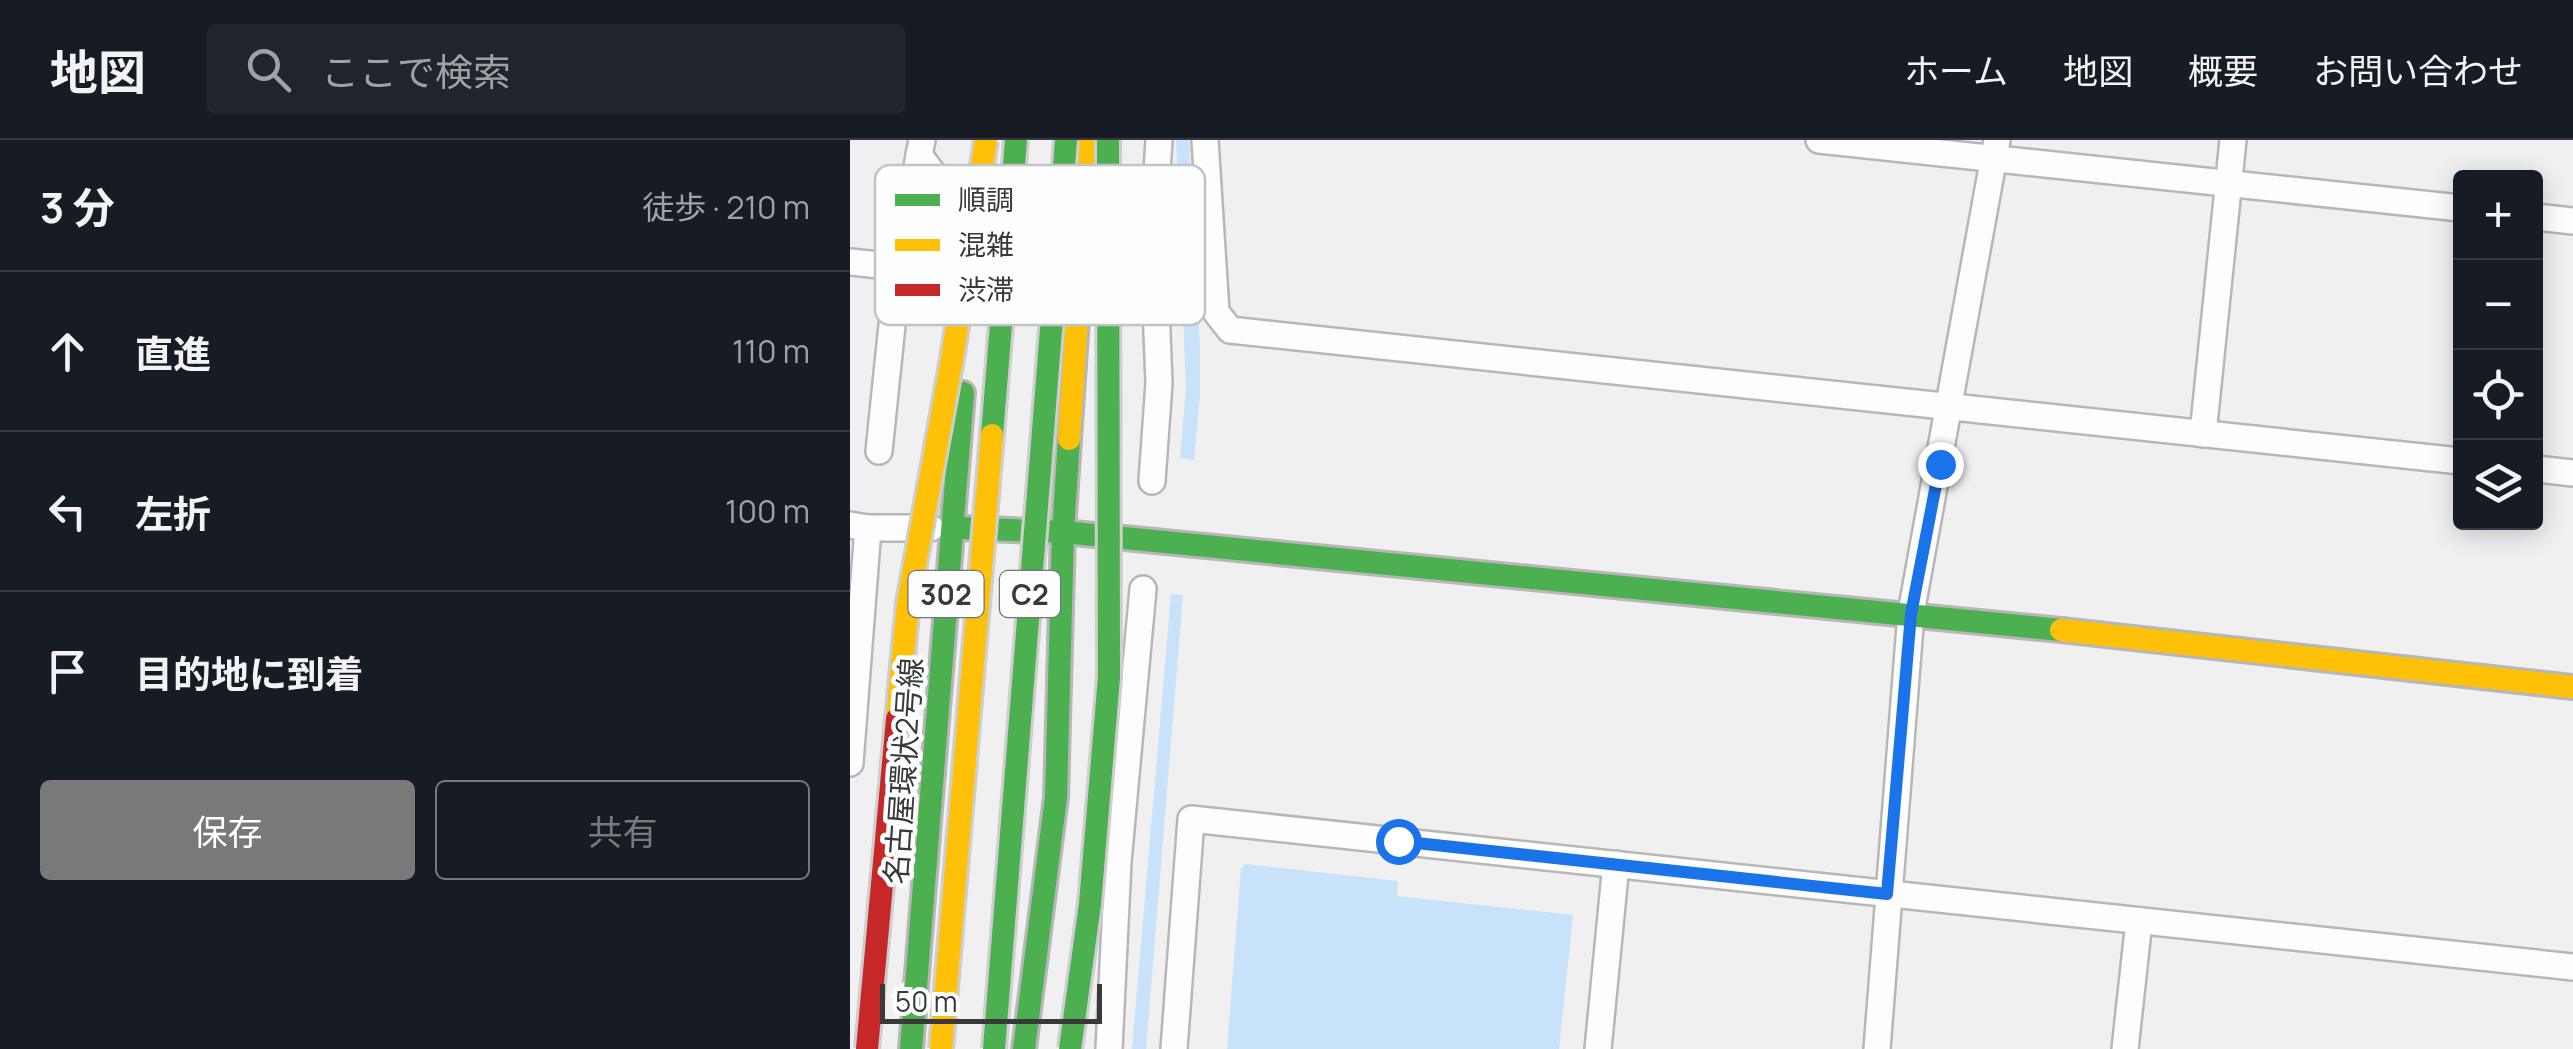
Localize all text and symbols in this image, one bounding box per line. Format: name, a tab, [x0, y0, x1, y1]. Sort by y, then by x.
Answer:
search box	[206, 24, 906, 114]
text: 地図	[50, 39, 146, 104]
icon: search	[241, 42, 296, 97]
text: ここで検索	[321, 45, 511, 97]
text: ホーム	[1904, 47, 2008, 95]
text: 地図	[2063, 47, 2133, 95]
text: 概要	[2188, 47, 2258, 95]
text: お問い合わせ	[2313, 47, 2523, 95]
legend	[875, 165, 1205, 325]
map controls	[2453, 170, 2543, 530]
button: +	[2453, 170, 2543, 260]
text: 3 分	[40, 178, 115, 236]
text: 順調	[958, 180, 1014, 218]
text: 徒歩 · 210 m	[642, 185, 810, 229]
text: 混雑	[958, 225, 1014, 263]
button: −	[2453, 260, 2543, 350]
text: 渋滞	[958, 270, 1014, 308]
icon: ahead	[40, 324, 95, 379]
text: 直進	[135, 327, 211, 379]
text: 110 m	[732, 329, 810, 373]
button: locate	[2453, 350, 2543, 440]
button: layers	[2453, 440, 2543, 530]
route end	[1918, 442, 1964, 488]
icon: left	[40, 484, 95, 539]
text: 左折	[135, 487, 211, 539]
text: 100 m	[725, 489, 810, 533]
road number: 302	[908, 571, 984, 617]
road number: C2	[1000, 571, 1060, 617]
icon: arrive	[40, 644, 95, 699]
text: 目的地に到着	[135, 647, 363, 699]
street label: 名古屋環状2号線	[875, 656, 931, 886]
button: 保存	[40, 780, 415, 880]
button: 共有	[435, 780, 810, 880]
route start	[1376, 819, 1422, 865]
scale bar	[880, 979, 1102, 1024]
text: 50 m	[895, 982, 958, 1020]

